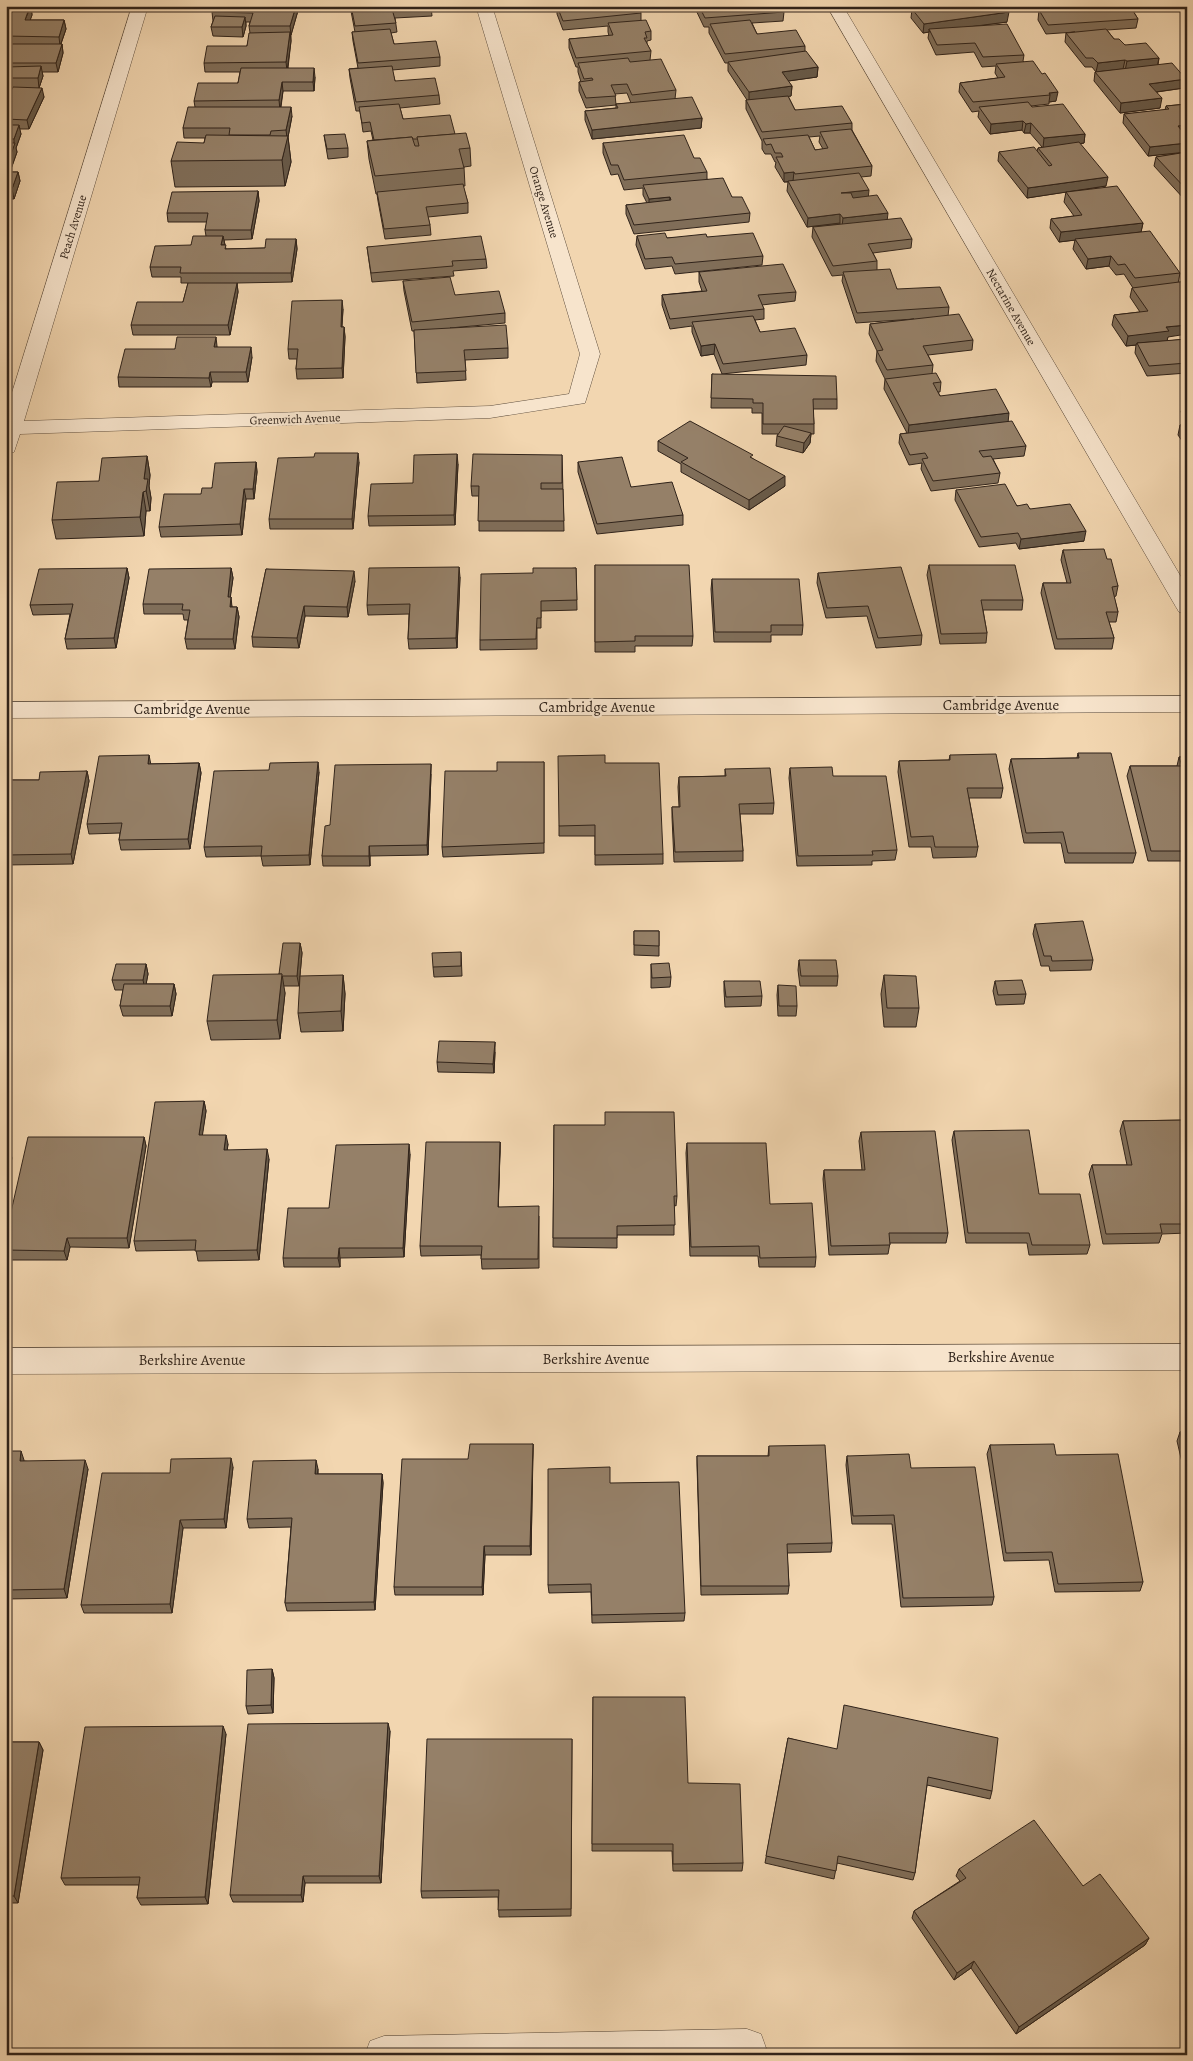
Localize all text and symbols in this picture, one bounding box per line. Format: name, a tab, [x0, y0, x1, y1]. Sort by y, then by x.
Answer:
street label: Orange Avenue	[525, 164, 563, 240]
street label: Peach Avenue	[56, 193, 90, 261]
street label: Nectarine Avenue	[982, 266, 1040, 348]
street label: Greenwich Avenue	[249, 409, 341, 429]
street label: Cambridge Avenue	[943, 695, 1059, 715]
street label: Cambridge Avenue	[539, 697, 655, 717]
street label: Cambridge Avenue	[134, 699, 250, 719]
street label: Berkshire Avenue	[948, 1347, 1055, 1367]
street label: Berkshire Avenue	[543, 1349, 650, 1369]
street label: Berkshire Avenue	[139, 1350, 246, 1370]

